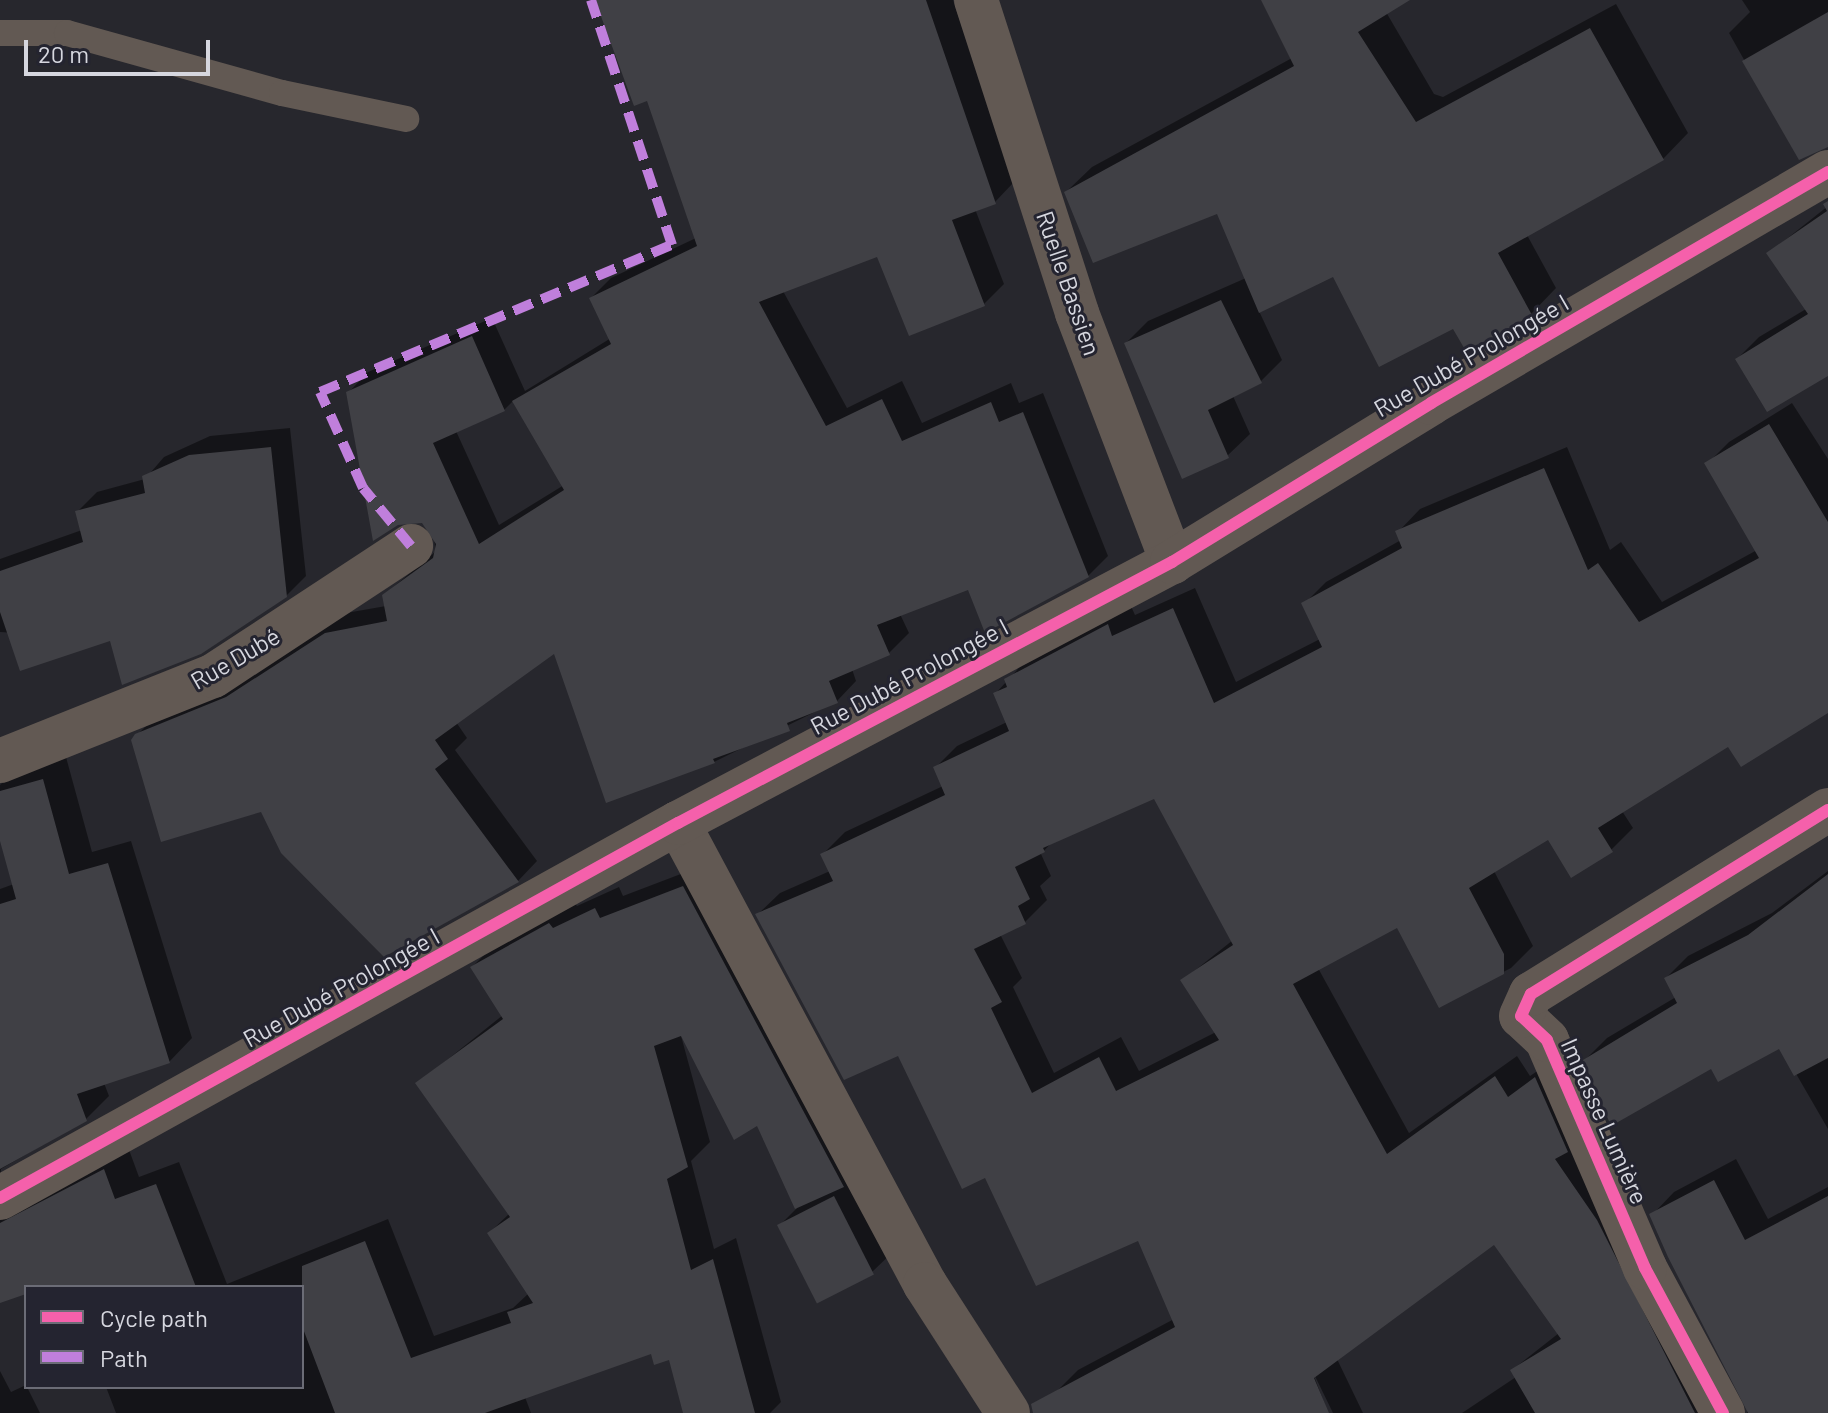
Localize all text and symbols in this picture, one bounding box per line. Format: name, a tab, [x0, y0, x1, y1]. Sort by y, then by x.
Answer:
scale bar	[28, 24, 214, 74]
text: 20 m	[38, 39, 89, 68]
street label: Ruelle Bassien	[1031, 207, 1107, 359]
street label: Rue Dubé Prolongée I	[1369, 288, 1573, 422]
street label: Rue Dubé Prolongée I	[805, 612, 1013, 740]
street label: Rue Dubé	[185, 621, 285, 695]
street label: Rue Dubé Prolongée I	[238, 921, 444, 1053]
street label: Impasse Lumière	[1556, 1034, 1654, 1208]
legend	[24, 1285, 304, 1389]
text: Cycle path	[100, 1303, 208, 1332]
text: Path	[100, 1343, 148, 1372]

